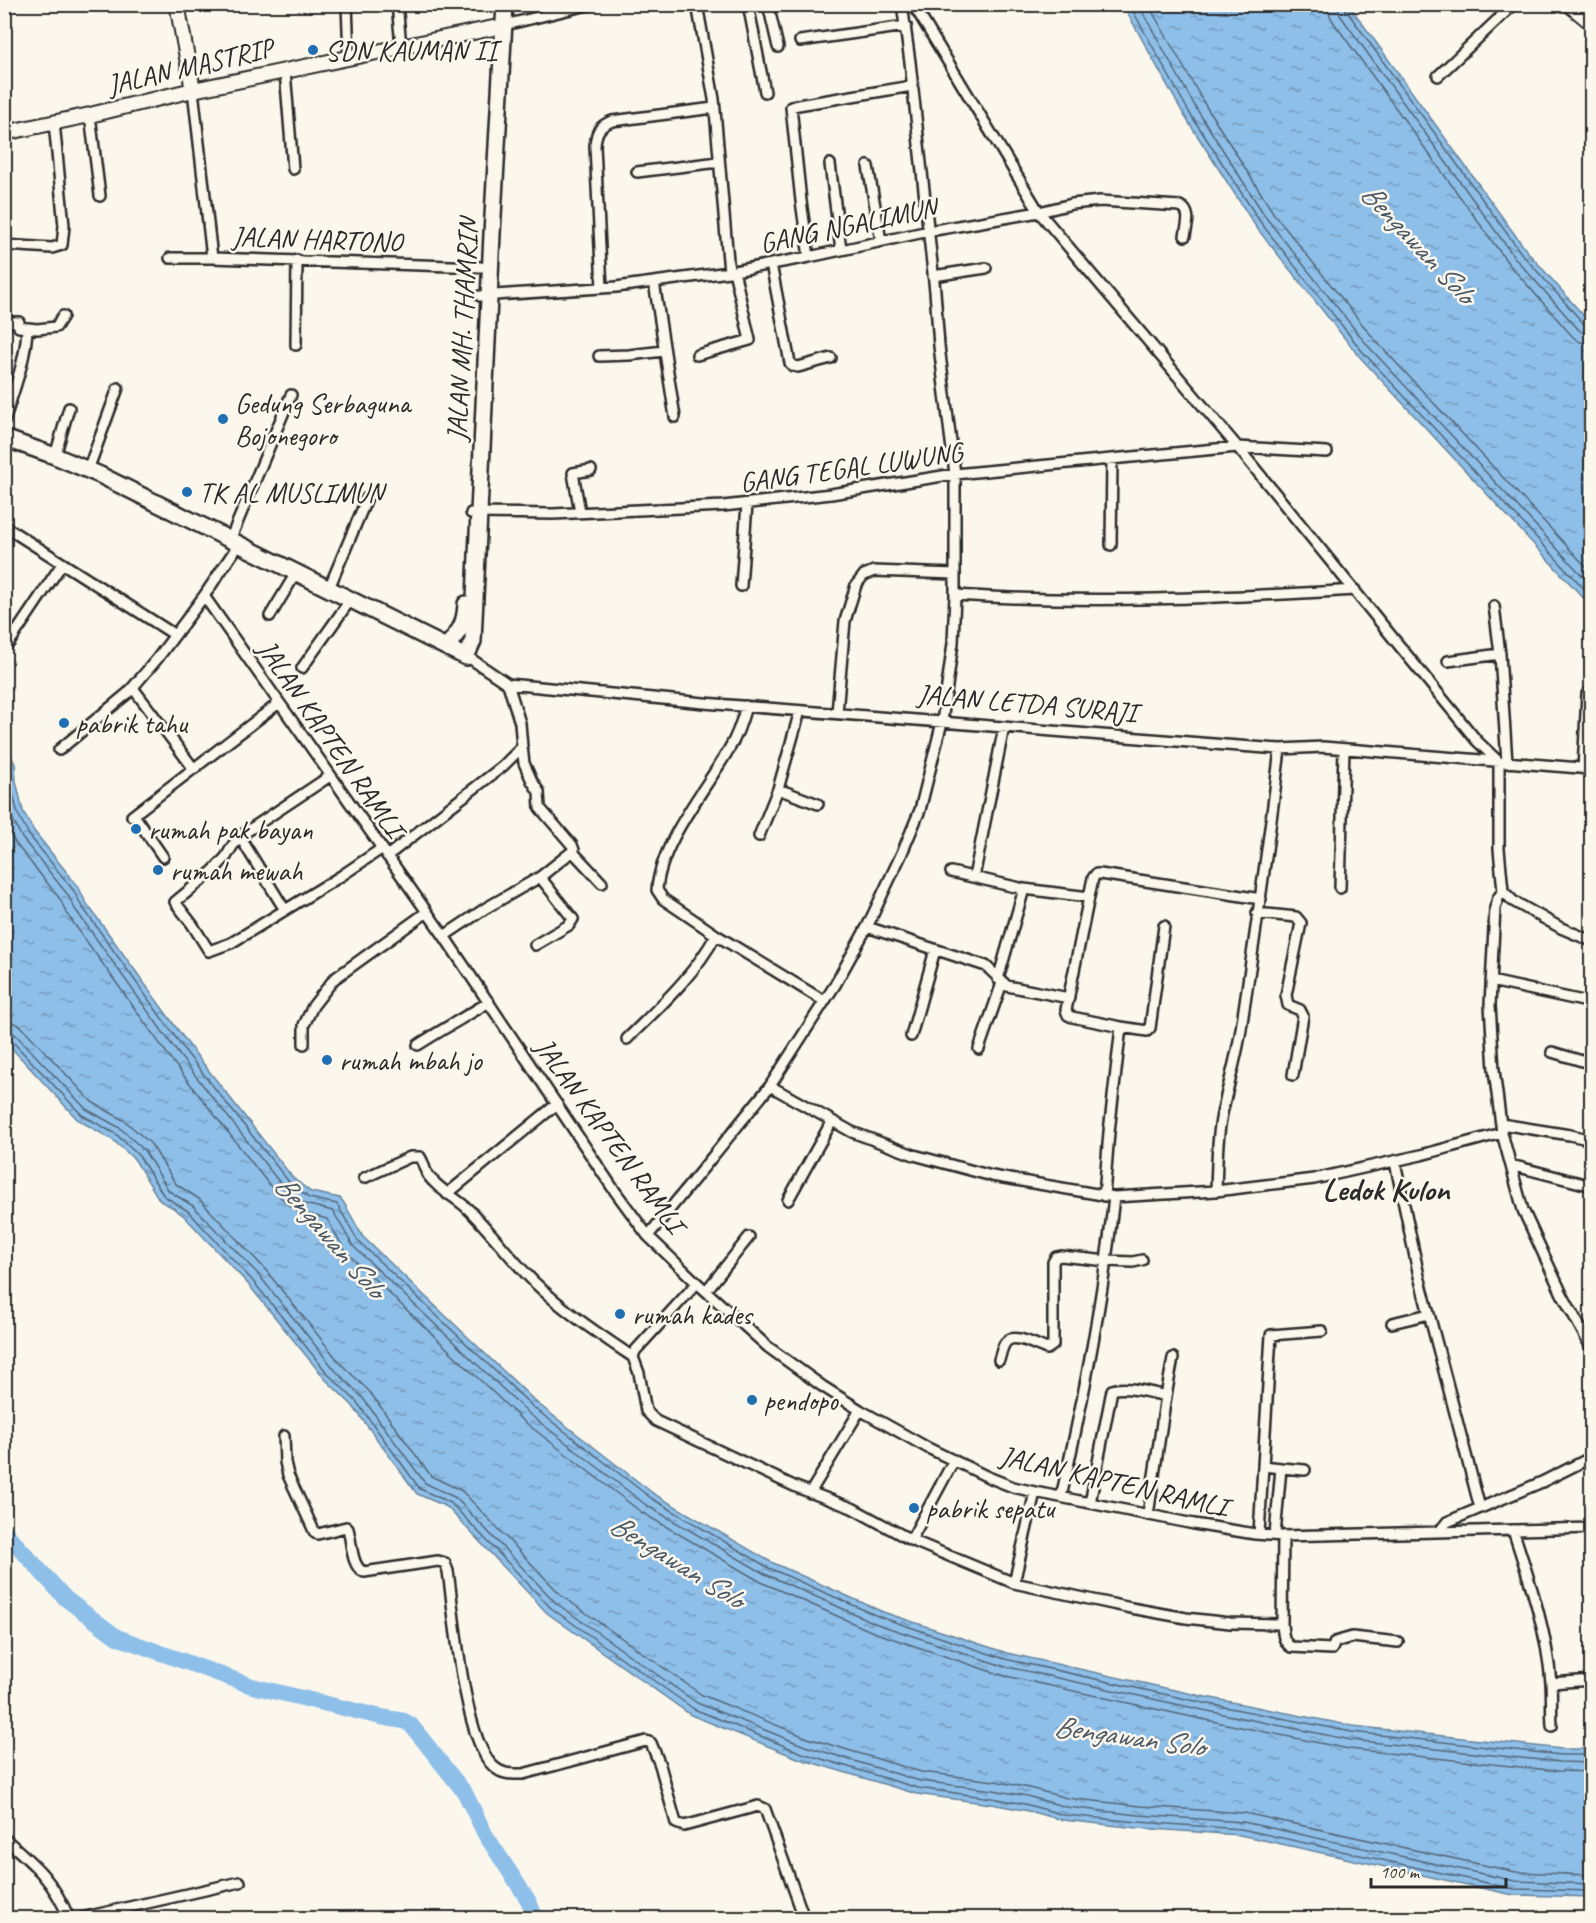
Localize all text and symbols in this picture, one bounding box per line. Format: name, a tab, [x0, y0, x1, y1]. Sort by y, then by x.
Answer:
street label: JALAN MASTRIP	[102, 29, 280, 102]
place label: SDN KAUMAN II	[325, 33, 503, 68]
marker: SDN KAUMAN II	[306, 43, 320, 57]
water label: Bengawan Solo	[1353, 175, 1487, 315]
street label: GANG NGALIMUN	[756, 188, 944, 261]
street label: JALAN MH. THAMRIN	[439, 214, 486, 444]
street label: JALAN HARTONO	[230, 218, 406, 260]
place label: Gedung Serbaguna Bojonegoro	[235, 386, 413, 453]
marker: Gedung Serbaguna Bojonegoro	[216, 412, 230, 426]
street label: GANG TEGAL LUWUNG	[738, 434, 968, 500]
place label: TK AL MUSLIMUN	[199, 475, 388, 510]
marker: TK AL MUSLIMUN	[180, 485, 194, 499]
street label: JALAN KAPTEN RAMLI	[249, 631, 415, 848]
street label: JALAN LETDA SURAJI	[914, 676, 1144, 731]
place label: pabrik tahu	[76, 706, 189, 741]
marker: pabrik tahu	[57, 716, 71, 730]
place label: rumah pak bayan	[148, 812, 313, 847]
marker: rumah pak bayan	[129, 822, 143, 836]
place label: rumah mewah	[170, 853, 303, 888]
marker: rumah mewah	[151, 863, 165, 877]
street label: JALAN KAPTEN RAMLI	[526, 1029, 696, 1244]
place label: rumah mbah jo	[339, 1043, 484, 1078]
marker: rumah mbah jo	[320, 1053, 334, 1067]
water label: Bengawan Solo	[266, 1167, 397, 1309]
district label: Ledok Kulon	[1323, 1169, 1451, 1210]
place label: rumah kades	[632, 1297, 754, 1332]
marker: rumah kades	[613, 1307, 627, 1321]
place label: pendopo	[764, 1383, 840, 1418]
marker: pendopo	[745, 1393, 759, 1407]
street label: JALAN KAPTEN RAMLI	[995, 1437, 1237, 1525]
place label: pabrik sepatu	[926, 1491, 1056, 1526]
marker: pabrik sepatu	[907, 1501, 921, 1515]
water label: Bengawan Solo	[603, 1505, 756, 1620]
water label: Bengawan Solo	[1052, 1707, 1212, 1766]
scale bar	[1371, 1851, 1506, 1889]
text: 100 m	[1380, 1861, 1421, 1883]

